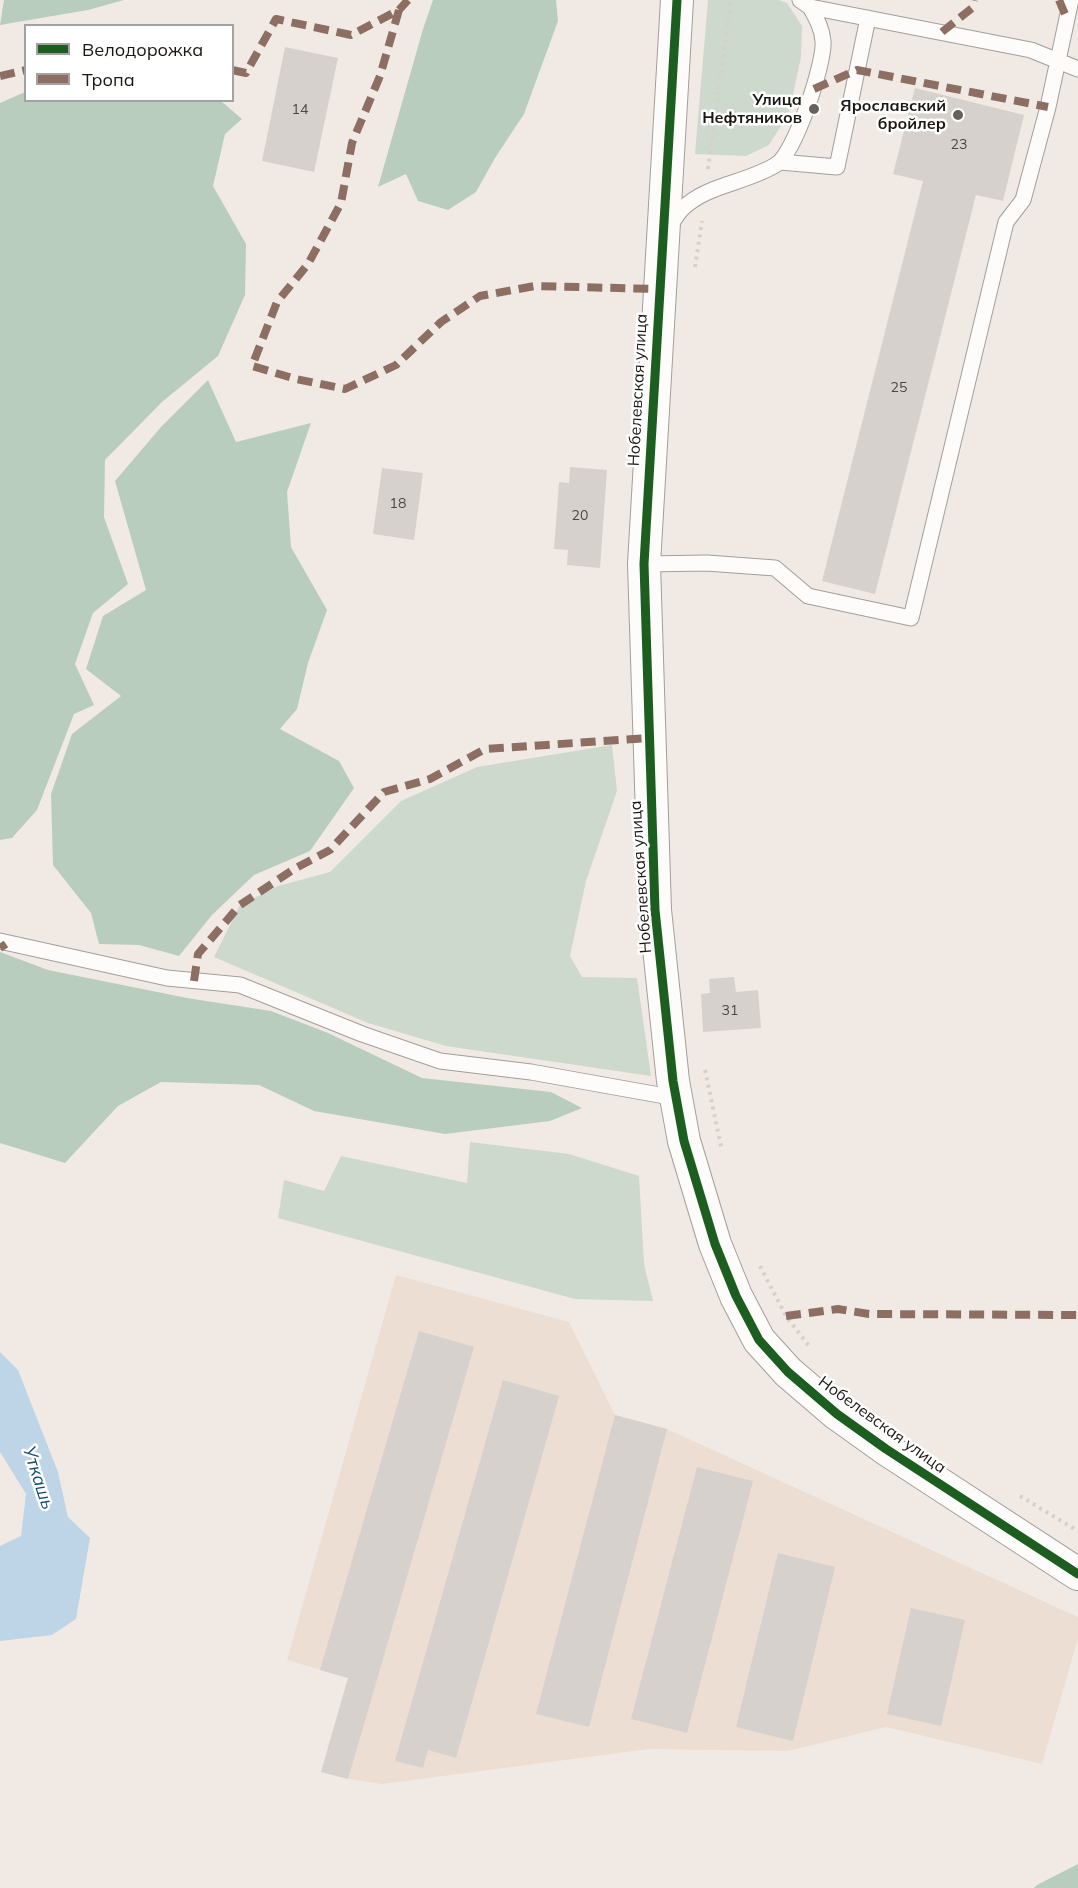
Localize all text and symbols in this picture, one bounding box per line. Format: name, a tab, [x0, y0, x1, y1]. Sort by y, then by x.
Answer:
legend	[24, 24, 234, 102]
text: Велодорожка	[82, 38, 203, 61]
text: Тропа	[82, 68, 135, 91]
place label: Улица Нефтяников	[702, 90, 802, 128]
place label: Ярославский бройлер	[840, 96, 946, 134]
house number: 14	[292, 102, 308, 118]
marker: Улица Нефтяников	[807, 102, 821, 116]
marker: Ярославский бройлер	[951, 108, 965, 122]
house number: 23	[951, 137, 967, 153]
street label: Нобелевская улица	[624, 313, 652, 467]
house number: 25	[891, 380, 907, 396]
house number: 18	[390, 496, 406, 512]
house number: 20	[572, 508, 588, 524]
street label: Нобелевская улица	[626, 800, 656, 954]
house number: 31	[722, 1003, 738, 1019]
street label: Нобелевская улица	[814, 1372, 950, 1478]
water label: Уткашь	[18, 1444, 58, 1512]

